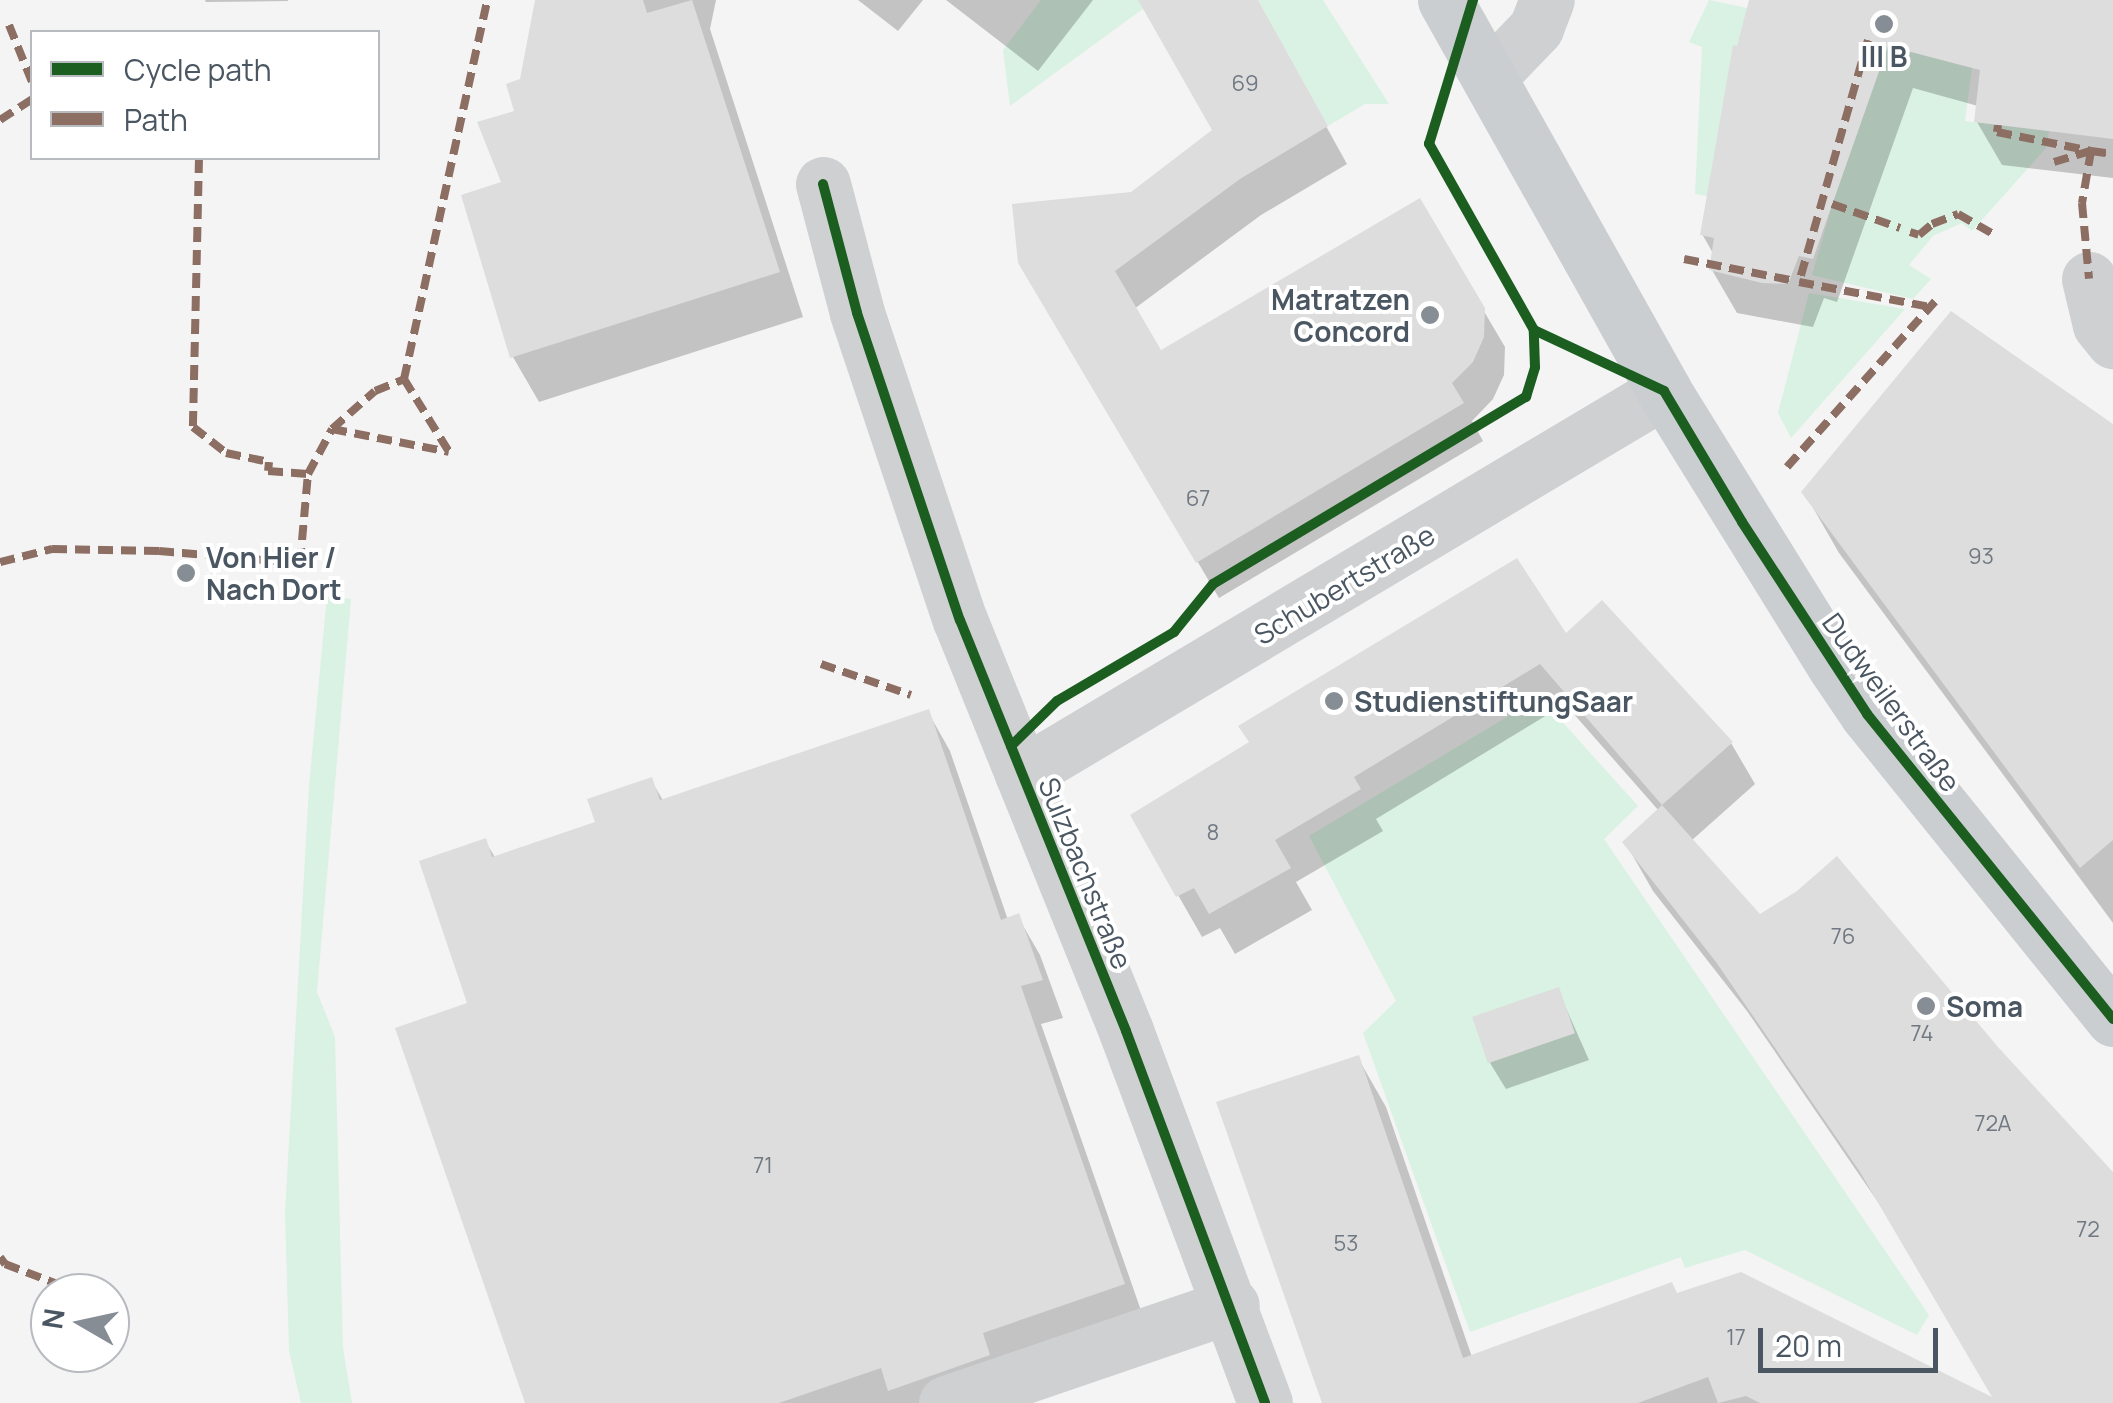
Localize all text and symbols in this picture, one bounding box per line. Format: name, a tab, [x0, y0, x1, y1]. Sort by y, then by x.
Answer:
marker: III B	[1873, 13, 1895, 35]
legend	[30, 30, 380, 160]
place label: III B	[1861, 39, 1907, 73]
text: Cycle path	[124, 49, 272, 90]
house number: 69	[1231, 71, 1259, 97]
text: Path	[124, 99, 188, 140]
place label: Matratzen Concord	[1271, 282, 1410, 348]
marker: Matratzen Concord	[1419, 304, 1441, 326]
house number: 67	[1186, 486, 1210, 512]
street label: Schubertstraße	[1248, 517, 1440, 651]
place label: Von Hier / Nach Dort	[206, 540, 342, 606]
house number: 93	[1968, 544, 1994, 570]
marker: Von Hier / Nach Dort	[175, 562, 197, 584]
street label: Dudweilerstraße	[1816, 606, 1968, 798]
place label: StudienstiftungSaar	[1354, 684, 1633, 718]
marker: StudienstiftungSaar	[1323, 690, 1345, 712]
street label: Sulzbachstraße	[1032, 772, 1140, 974]
house number: 8	[1207, 820, 1219, 846]
house number: 76	[1831, 924, 1855, 950]
place label: Soma	[1946, 989, 2023, 1023]
marker: Soma	[1915, 995, 1937, 1017]
house number: 74	[1910, 1021, 1934, 1047]
house number: 72A	[1974, 1111, 2012, 1137]
house number: 71	[753, 1153, 773, 1179]
house number: 72	[2076, 1217, 2100, 1243]
house number: 53	[1334, 1231, 1358, 1257]
north arrow	[30, 1273, 130, 1373]
text: N	[32, 1306, 73, 1332]
scale bar	[1763, 1308, 1943, 1370]
house number: 17	[1726, 1325, 1746, 1351]
text: 20 m	[1775, 1325, 1842, 1366]

